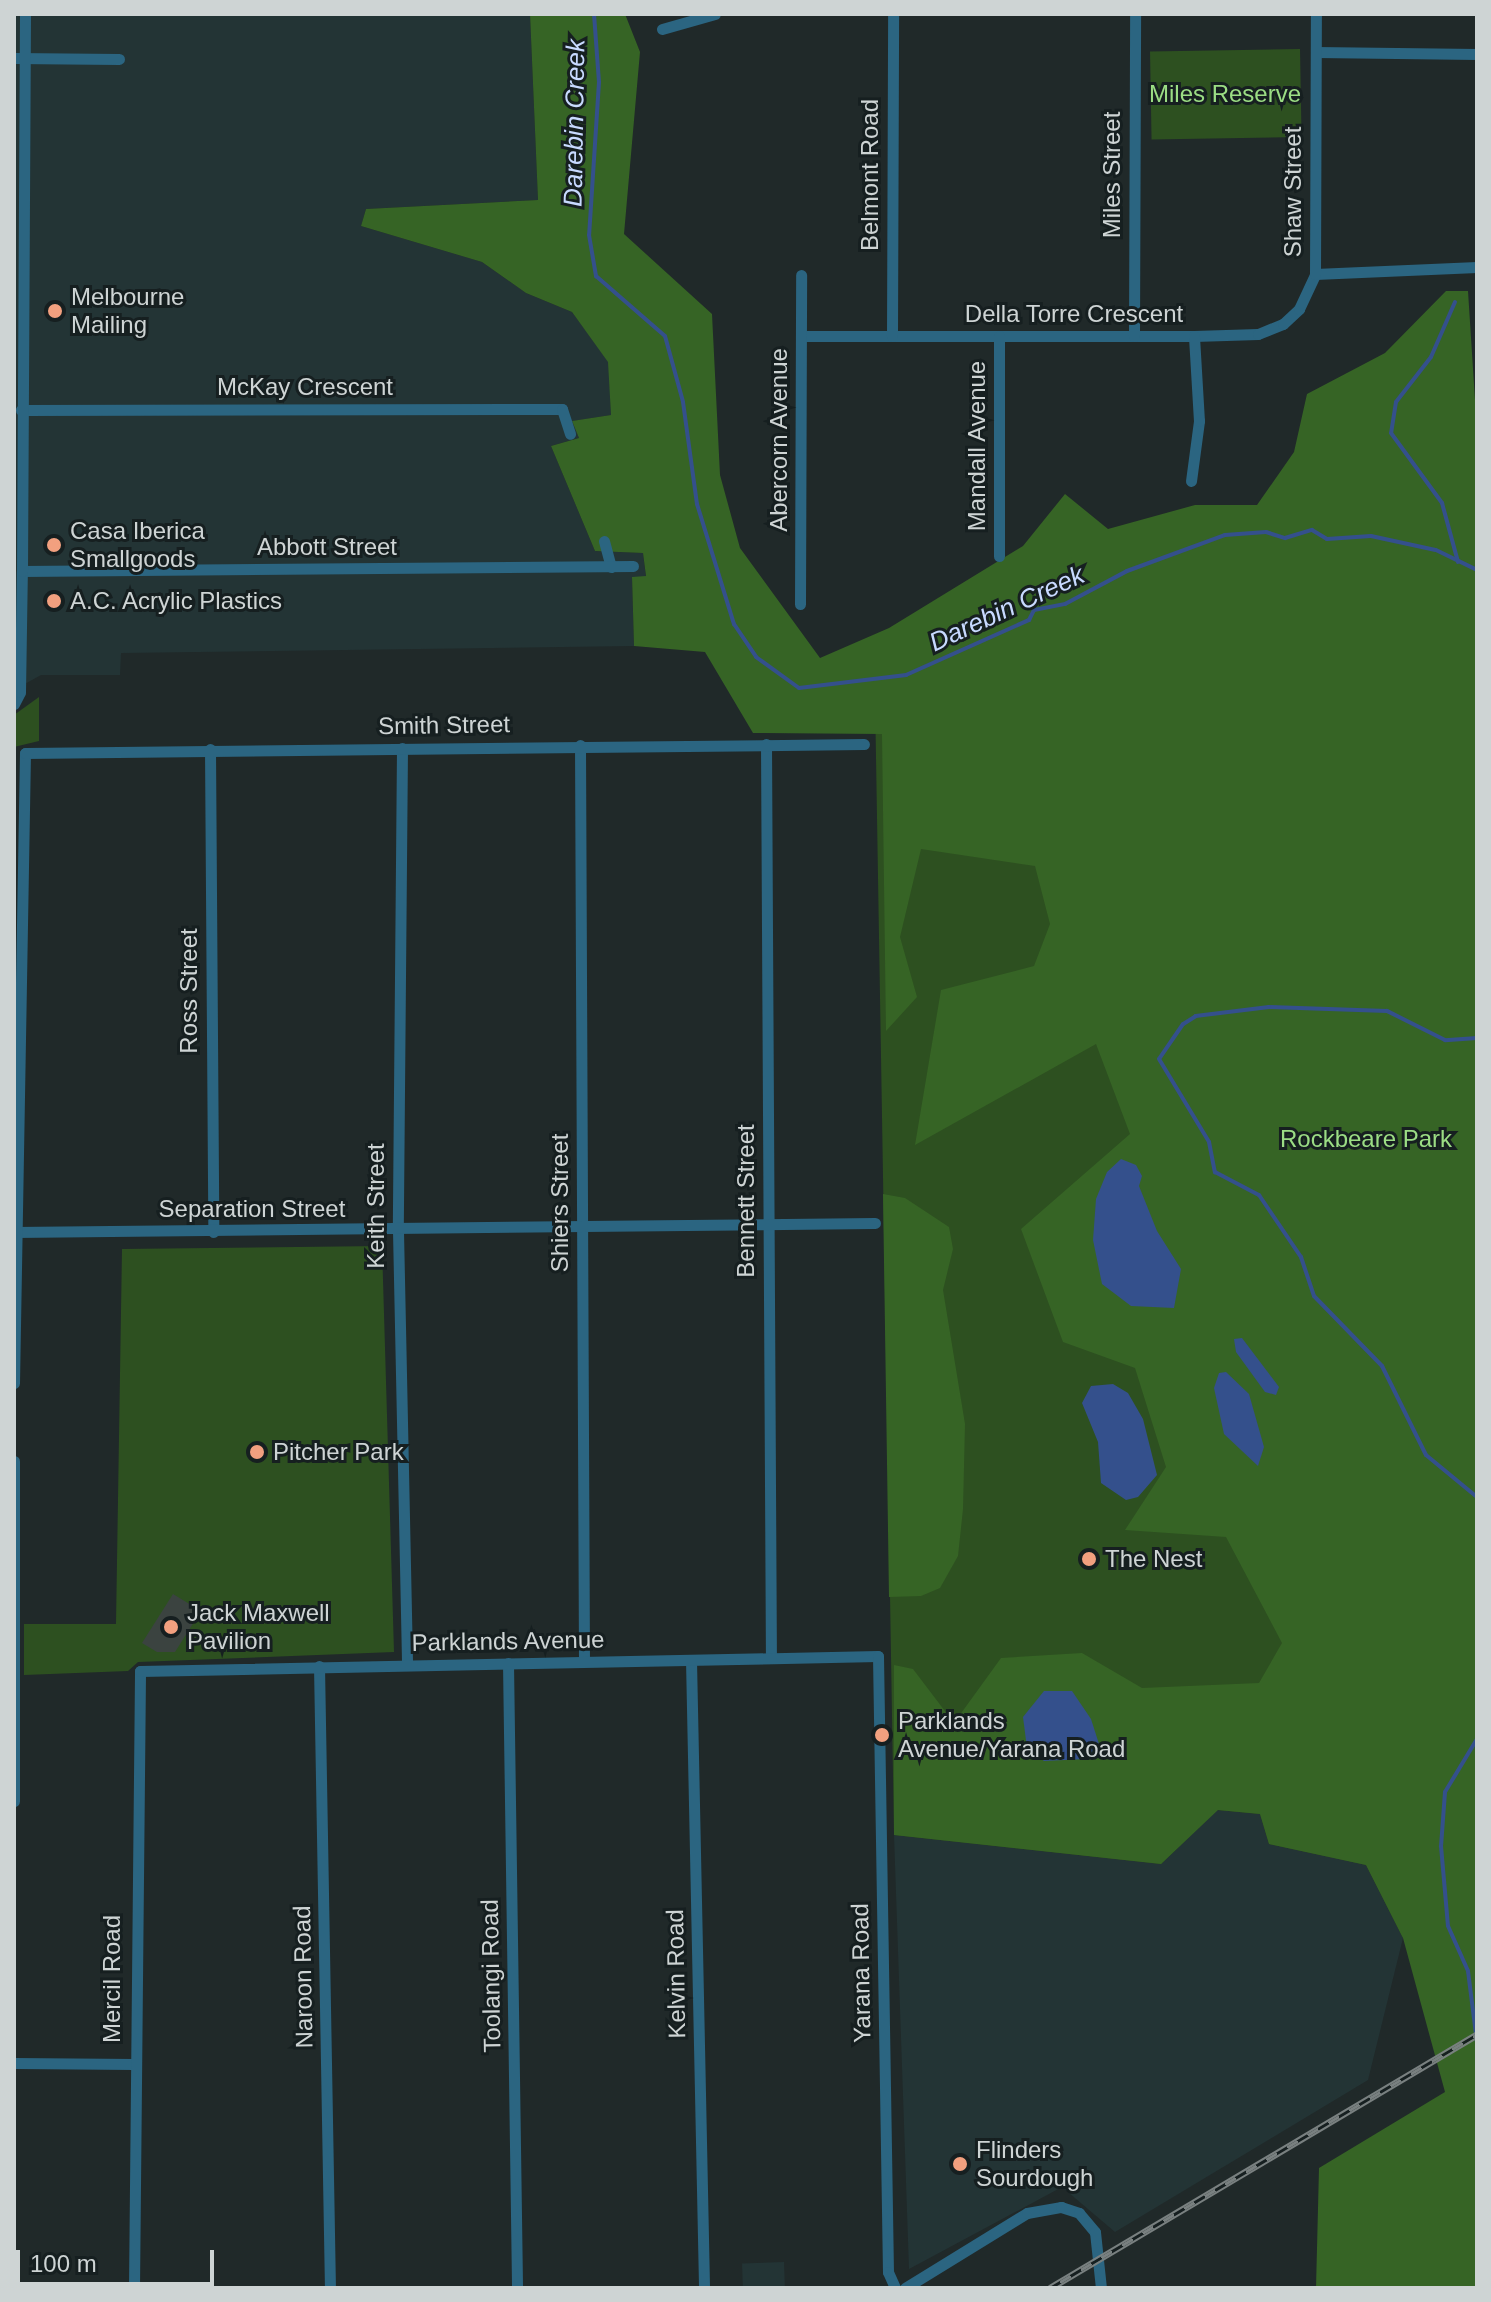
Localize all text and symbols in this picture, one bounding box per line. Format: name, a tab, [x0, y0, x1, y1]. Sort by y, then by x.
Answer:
water label: Darebin Creek	[558, 39, 592, 207]
park label: Miles Reserve	[1149, 80, 1301, 108]
street label: Belmont Road	[856, 99, 884, 251]
street label: Miles Street	[1098, 112, 1126, 238]
street label: Shaw Street	[1279, 127, 1307, 257]
place label: Melbourne Mailing	[71, 283, 184, 339]
street label: Della Torre Crescent	[965, 300, 1183, 328]
marker: Melbourne Mailing	[46, 302, 64, 320]
street label: Abercorn Avenue	[765, 347, 793, 533]
street label: Mandall Avenue	[963, 360, 991, 532]
street label: McKay Crescent	[217, 373, 393, 401]
place label: Casa Iberica Smallgoods	[70, 517, 205, 573]
street label: Abbott Street	[257, 533, 397, 561]
marker: Casa Iberica Smallgoods	[45, 536, 63, 554]
water label: Darebin Creek	[924, 559, 1090, 659]
place label: A.C. Acrylic Plastics	[70, 587, 283, 615]
marker: A.C. Acrylic Plastics	[45, 592, 63, 610]
street label: Smith Street	[378, 709, 510, 741]
street label: Ross Street	[175, 928, 203, 1054]
street label: Bennett Street	[732, 1124, 760, 1278]
park label: Rockbeare Park	[1280, 1125, 1452, 1153]
street label: Shiers Street	[546, 1134, 574, 1272]
street label: Keith Street	[362, 1143, 390, 1269]
street label: Separation Street	[159, 1195, 345, 1223]
place label: Pitcher Park	[273, 1438, 404, 1466]
marker: Pitcher Park	[248, 1443, 266, 1461]
place label: The Nest	[1105, 1545, 1202, 1573]
marker: The Nest	[1080, 1550, 1098, 1568]
place label: Jack Maxwell Pavilion	[187, 1599, 330, 1655]
marker: Jack Maxwell Pavilion	[162, 1618, 180, 1636]
street label: Parklands Avenue	[411, 1625, 605, 1657]
place label: Parklands Avenue/Yarana Road	[898, 1707, 1125, 1763]
marker: Parklands Avenue/Yarana Road	[873, 1726, 891, 1744]
street label: Toolangi Road	[475, 1899, 507, 2053]
street label: Yarana Road	[845, 1903, 877, 2043]
street label: Naroon Road	[287, 1905, 319, 2049]
street label: Kelvin Road	[660, 1909, 692, 2039]
street label: Mercil Road	[98, 1915, 126, 2043]
place label: Flinders Sourdough	[976, 2136, 1093, 2192]
marker: Flinders Sourdough	[951, 2155, 969, 2173]
scale bar	[20, 2234, 218, 2284]
text: 100 m	[30, 2250, 97, 2277]

